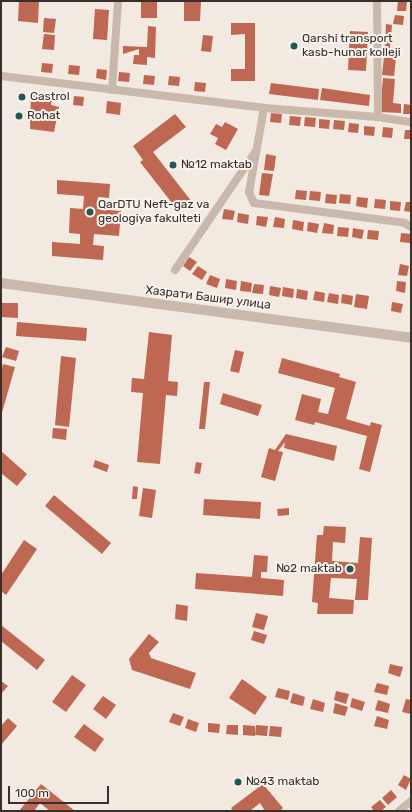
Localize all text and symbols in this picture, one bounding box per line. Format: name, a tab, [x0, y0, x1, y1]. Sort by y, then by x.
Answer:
place label: Qarshi transport kasb-hunar kolleji	[302, 32, 401, 60]
marker: Qarshi transport kasb-hunar kolleji	[289, 41, 299, 51]
place label: Castrol	[30, 90, 70, 104]
marker: Castrol	[17, 92, 27, 102]
place label: Rohat	[27, 109, 60, 123]
marker: Rohat	[14, 111, 24, 121]
place label: №12 maktab	[181, 158, 252, 172]
marker: №12 maktab	[168, 160, 178, 170]
place label: QarDTU Neft-gaz va geologiya fakulteti	[98, 198, 210, 226]
marker: QarDTU Neft-gaz va geologiya fakulteti	[85, 207, 95, 217]
street label: Хазрати Башир улица	[144, 283, 272, 313]
place label: №2 maktab	[276, 562, 342, 576]
marker: №2 maktab	[345, 564, 355, 574]
place label: №43 maktab	[246, 775, 319, 789]
marker: №43 maktab	[233, 777, 243, 787]
scale bar	[10, 778, 111, 804]
text: 100 m	[15, 786, 49, 800]

